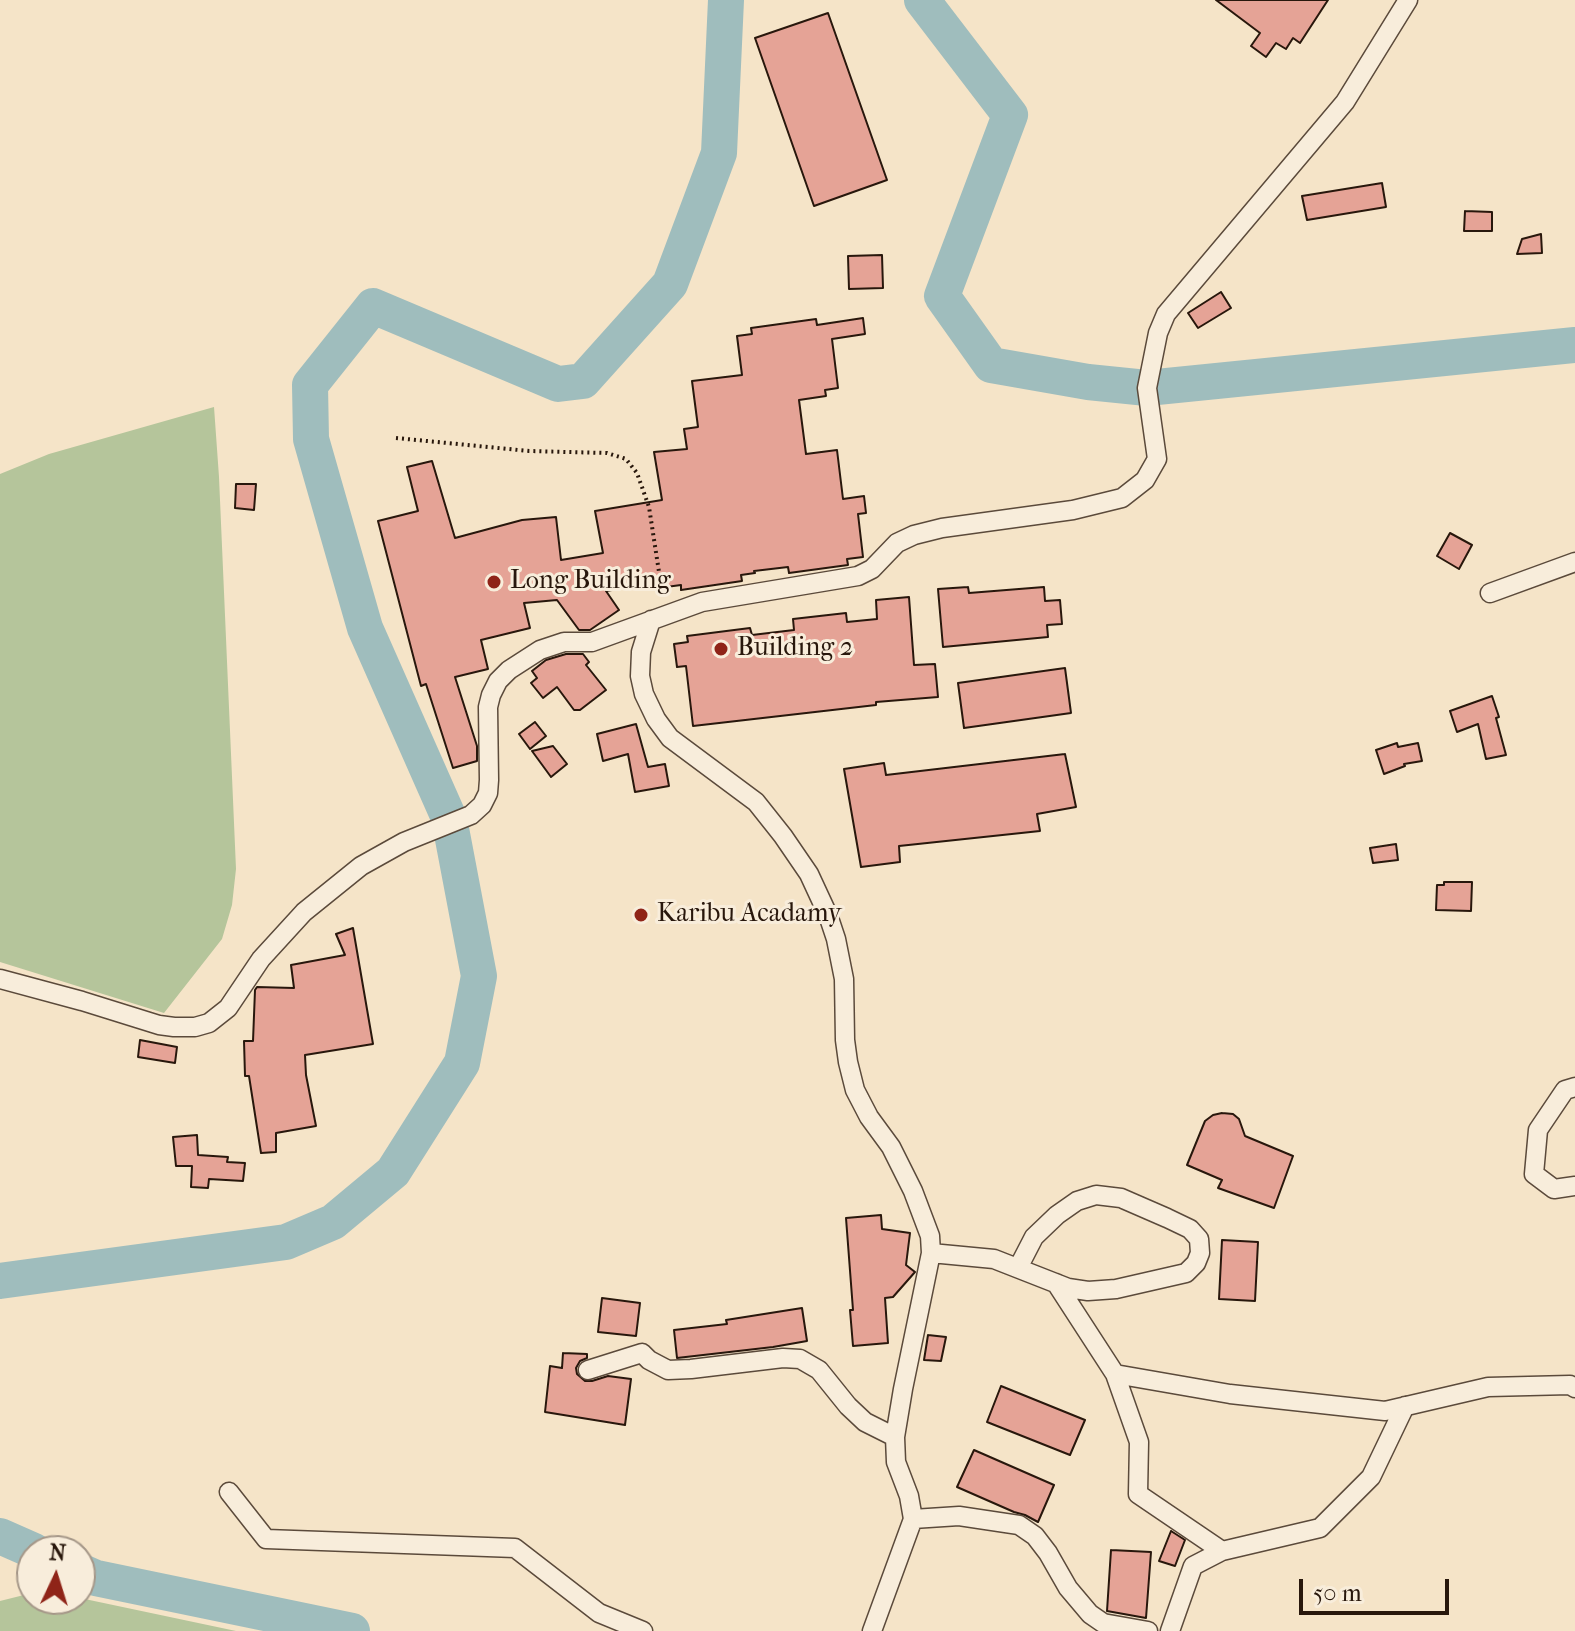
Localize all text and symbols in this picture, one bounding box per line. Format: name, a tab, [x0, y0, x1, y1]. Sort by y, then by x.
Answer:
place label: Long Building	[510, 566, 671, 598]
marker: Long Building	[485, 573, 503, 591]
place label: Building 2	[737, 633, 853, 665]
marker: Building 2	[712, 640, 730, 658]
place label: Karibu Acadamy	[657, 899, 842, 931]
marker: Karibu Acadamy	[632, 906, 650, 924]
north arrow	[16, 1535, 96, 1615]
text: N	[48, 1540, 67, 1567]
scale bar	[1303, 1563, 1453, 1613]
text: 50 m	[1313, 1579, 1362, 1607]

